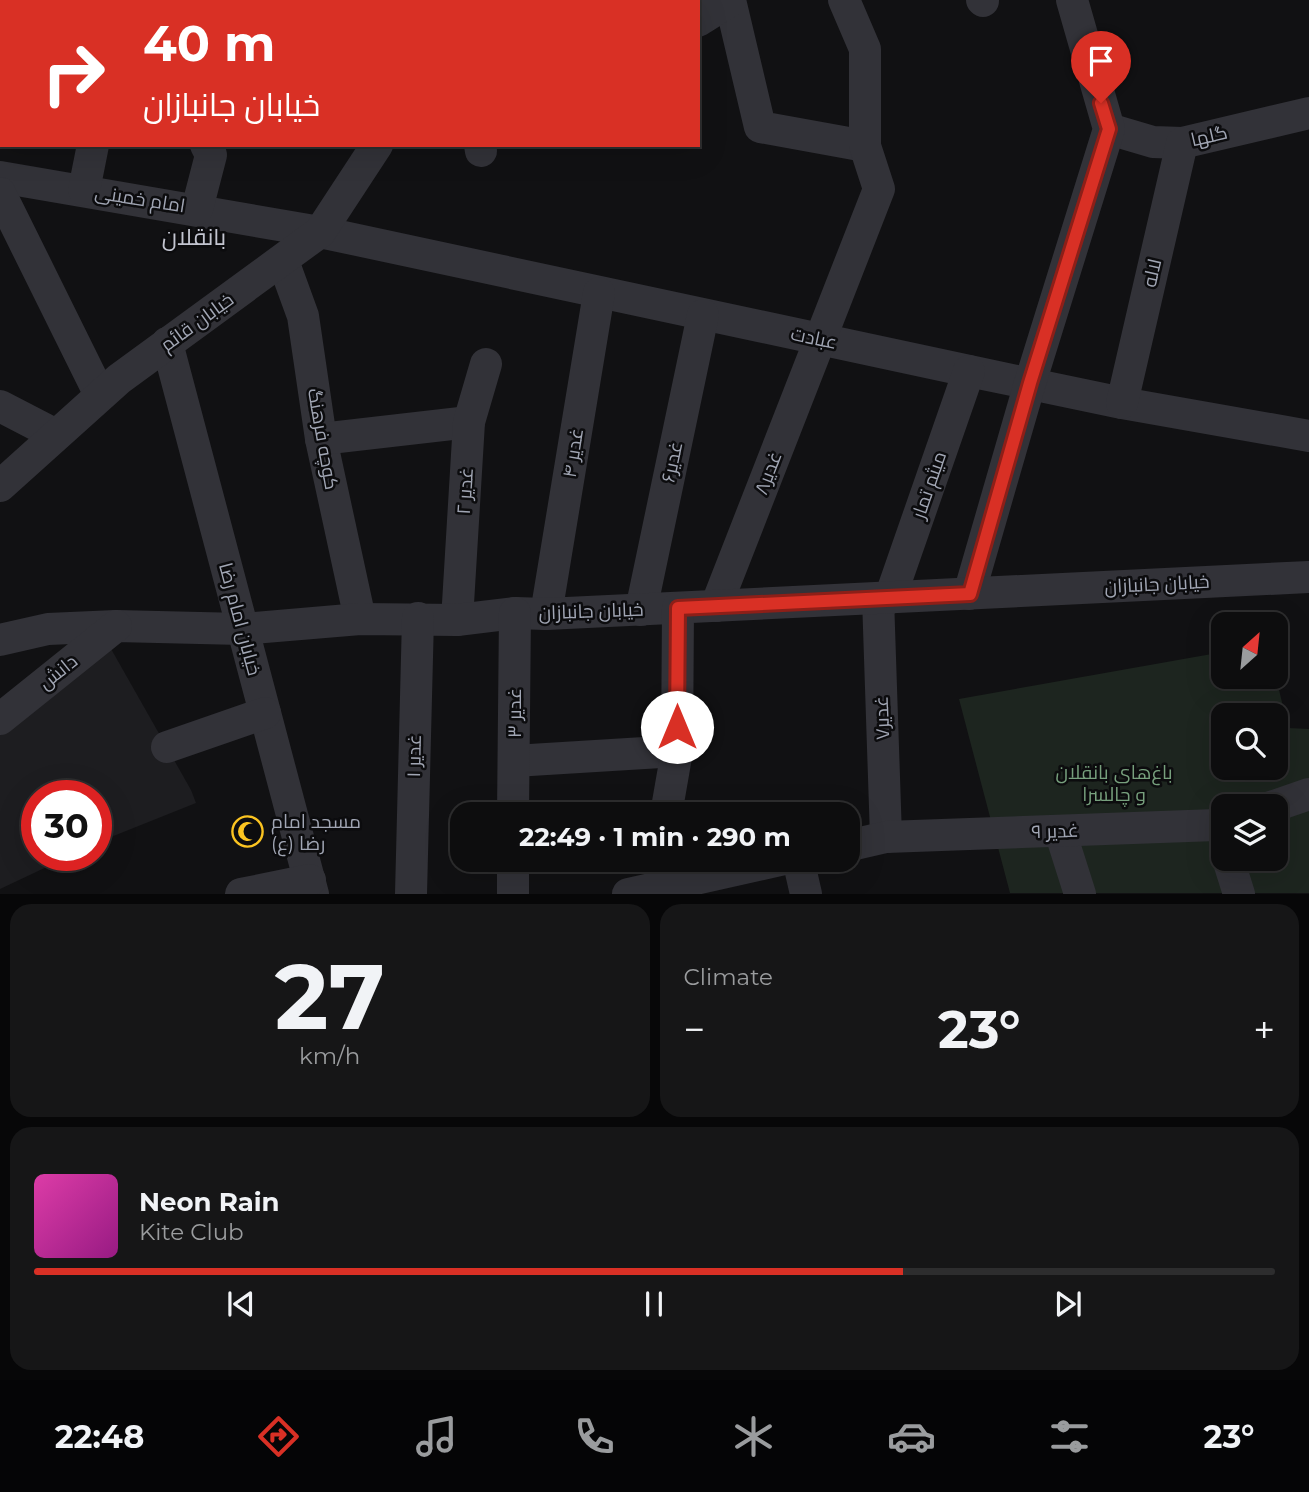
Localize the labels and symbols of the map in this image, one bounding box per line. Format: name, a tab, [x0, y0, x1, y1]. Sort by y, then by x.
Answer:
pin	[1071, 31, 1131, 103]
street label: گلها	[1188, 121, 1230, 151]
street label: امام خمینی	[93, 181, 187, 219]
district label: بانقلان	[162, 223, 226, 251]
street label: لاله	[1138, 257, 1166, 289]
street label: خیابان قائم	[156, 288, 239, 358]
street label: عبادت	[789, 322, 839, 354]
street label: کوچه فرهنگ	[302, 386, 343, 492]
street label: غدیر ۴	[558, 427, 588, 479]
street label: غدیر۶	[656, 439, 688, 485]
street label: غدیر۸	[749, 448, 787, 498]
street label: میثم تمار	[907, 448, 953, 523]
street label: غدیر ۲	[452, 467, 478, 515]
street label: خیابان امام رضا	[212, 560, 266, 679]
street label: خیابان جانبازان	[1104, 570, 1210, 598]
street label: خیابان جانبازان	[538, 598, 644, 624]
north arrow	[1211, 612, 1288, 690]
street label: دانش	[34, 650, 82, 694]
street label: غدیر ۳	[503, 688, 526, 738]
position arrow	[640, 690, 714, 764]
street label: غدیر۷	[870, 696, 894, 740]
street label: غدیر ۱	[402, 734, 426, 778]
park label: باغ‌های بانقلان و چالسرا	[1055, 761, 1173, 807]
speed limit sign: 30	[21, 780, 112, 871]
place label: مسجد امام رضا (ع)	[271, 810, 361, 857]
mosque icon: مسجد امام رضا (ع)	[231, 815, 265, 849]
street label: غدیر ۹	[1031, 819, 1079, 843]

